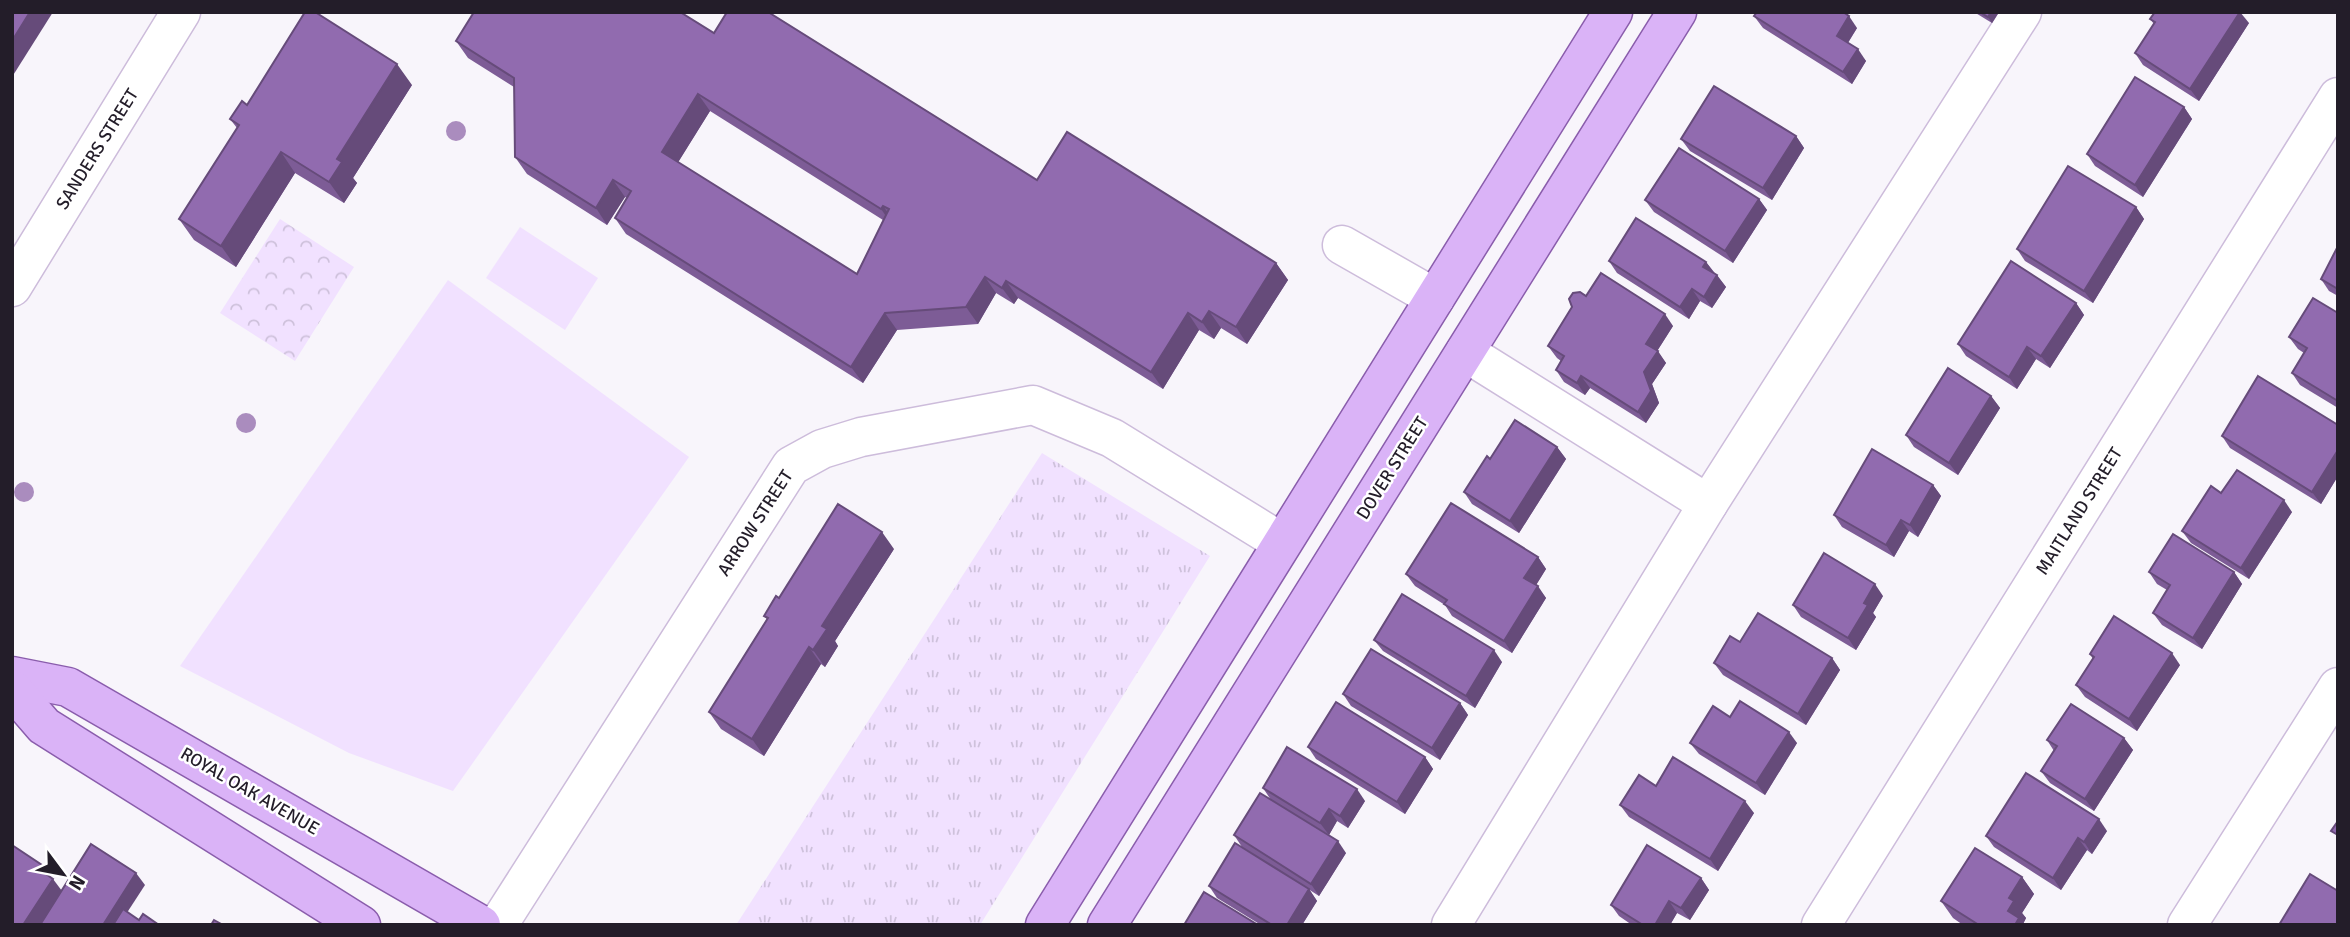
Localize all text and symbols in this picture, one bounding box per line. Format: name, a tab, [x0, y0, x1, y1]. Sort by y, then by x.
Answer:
street label: SANDERS STREET	[51, 84, 143, 213]
street label: DOVER STREET	[1352, 412, 1432, 523]
street label: MAITLAND STREET	[2031, 443, 2127, 579]
street label: ARROW STREET	[713, 466, 797, 580]
street label: ROYAL OAK AVENUE	[177, 742, 323, 840]
north arrow	[28, 839, 98, 909]
text: N	[63, 871, 90, 894]

